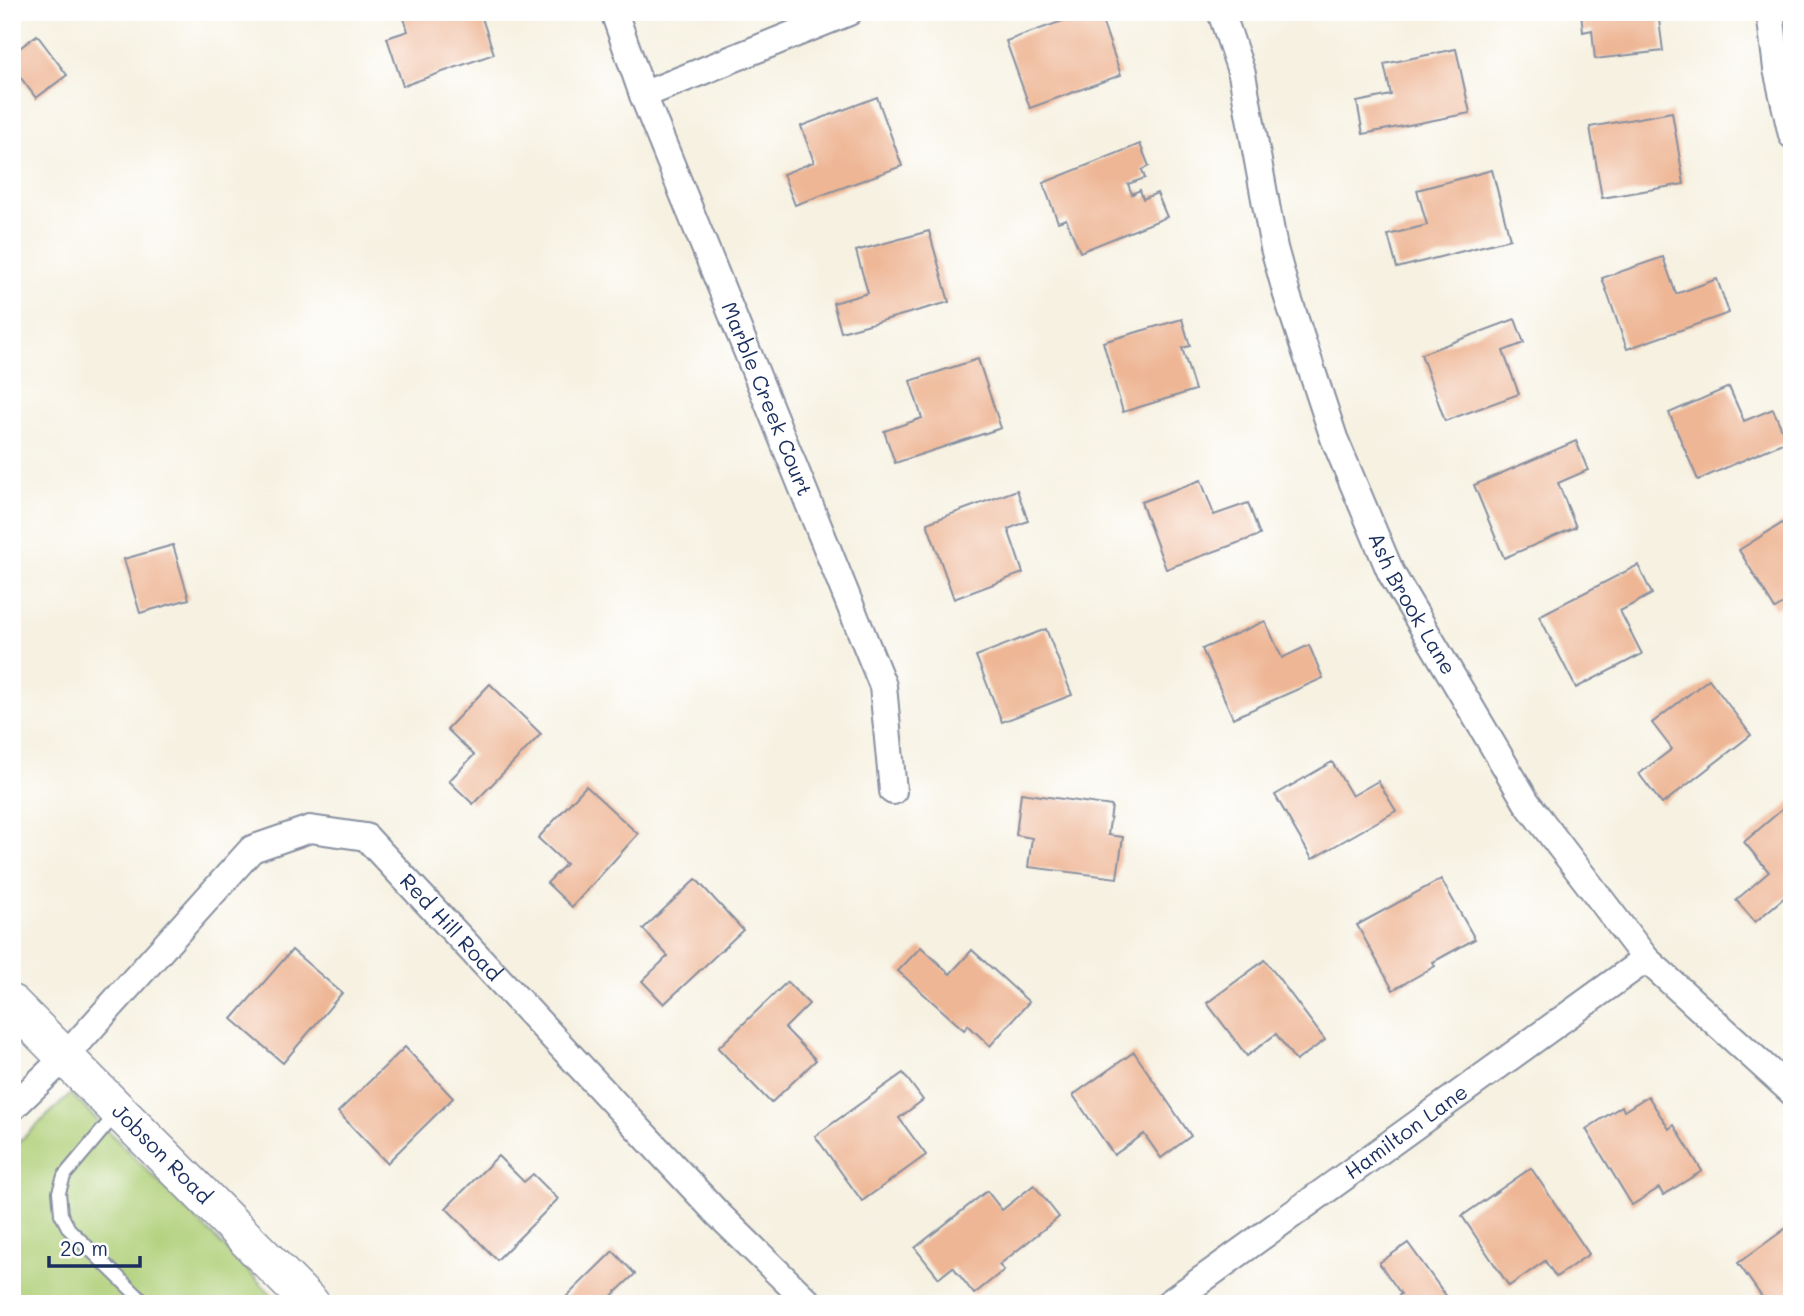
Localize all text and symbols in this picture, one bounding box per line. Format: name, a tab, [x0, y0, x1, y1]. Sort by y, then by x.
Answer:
street label: Marble Creek Court	[716, 297, 819, 499]
street label: Ash Brook Lane	[1363, 528, 1463, 679]
street label: Red Hill Road	[395, 867, 508, 986]
street label: Hamilton Lane	[1339, 1077, 1472, 1184]
street label: Jobson Road	[107, 1097, 218, 1209]
scale bar	[49, 1225, 140, 1269]
text: 20 m	[60, 1234, 108, 1261]

